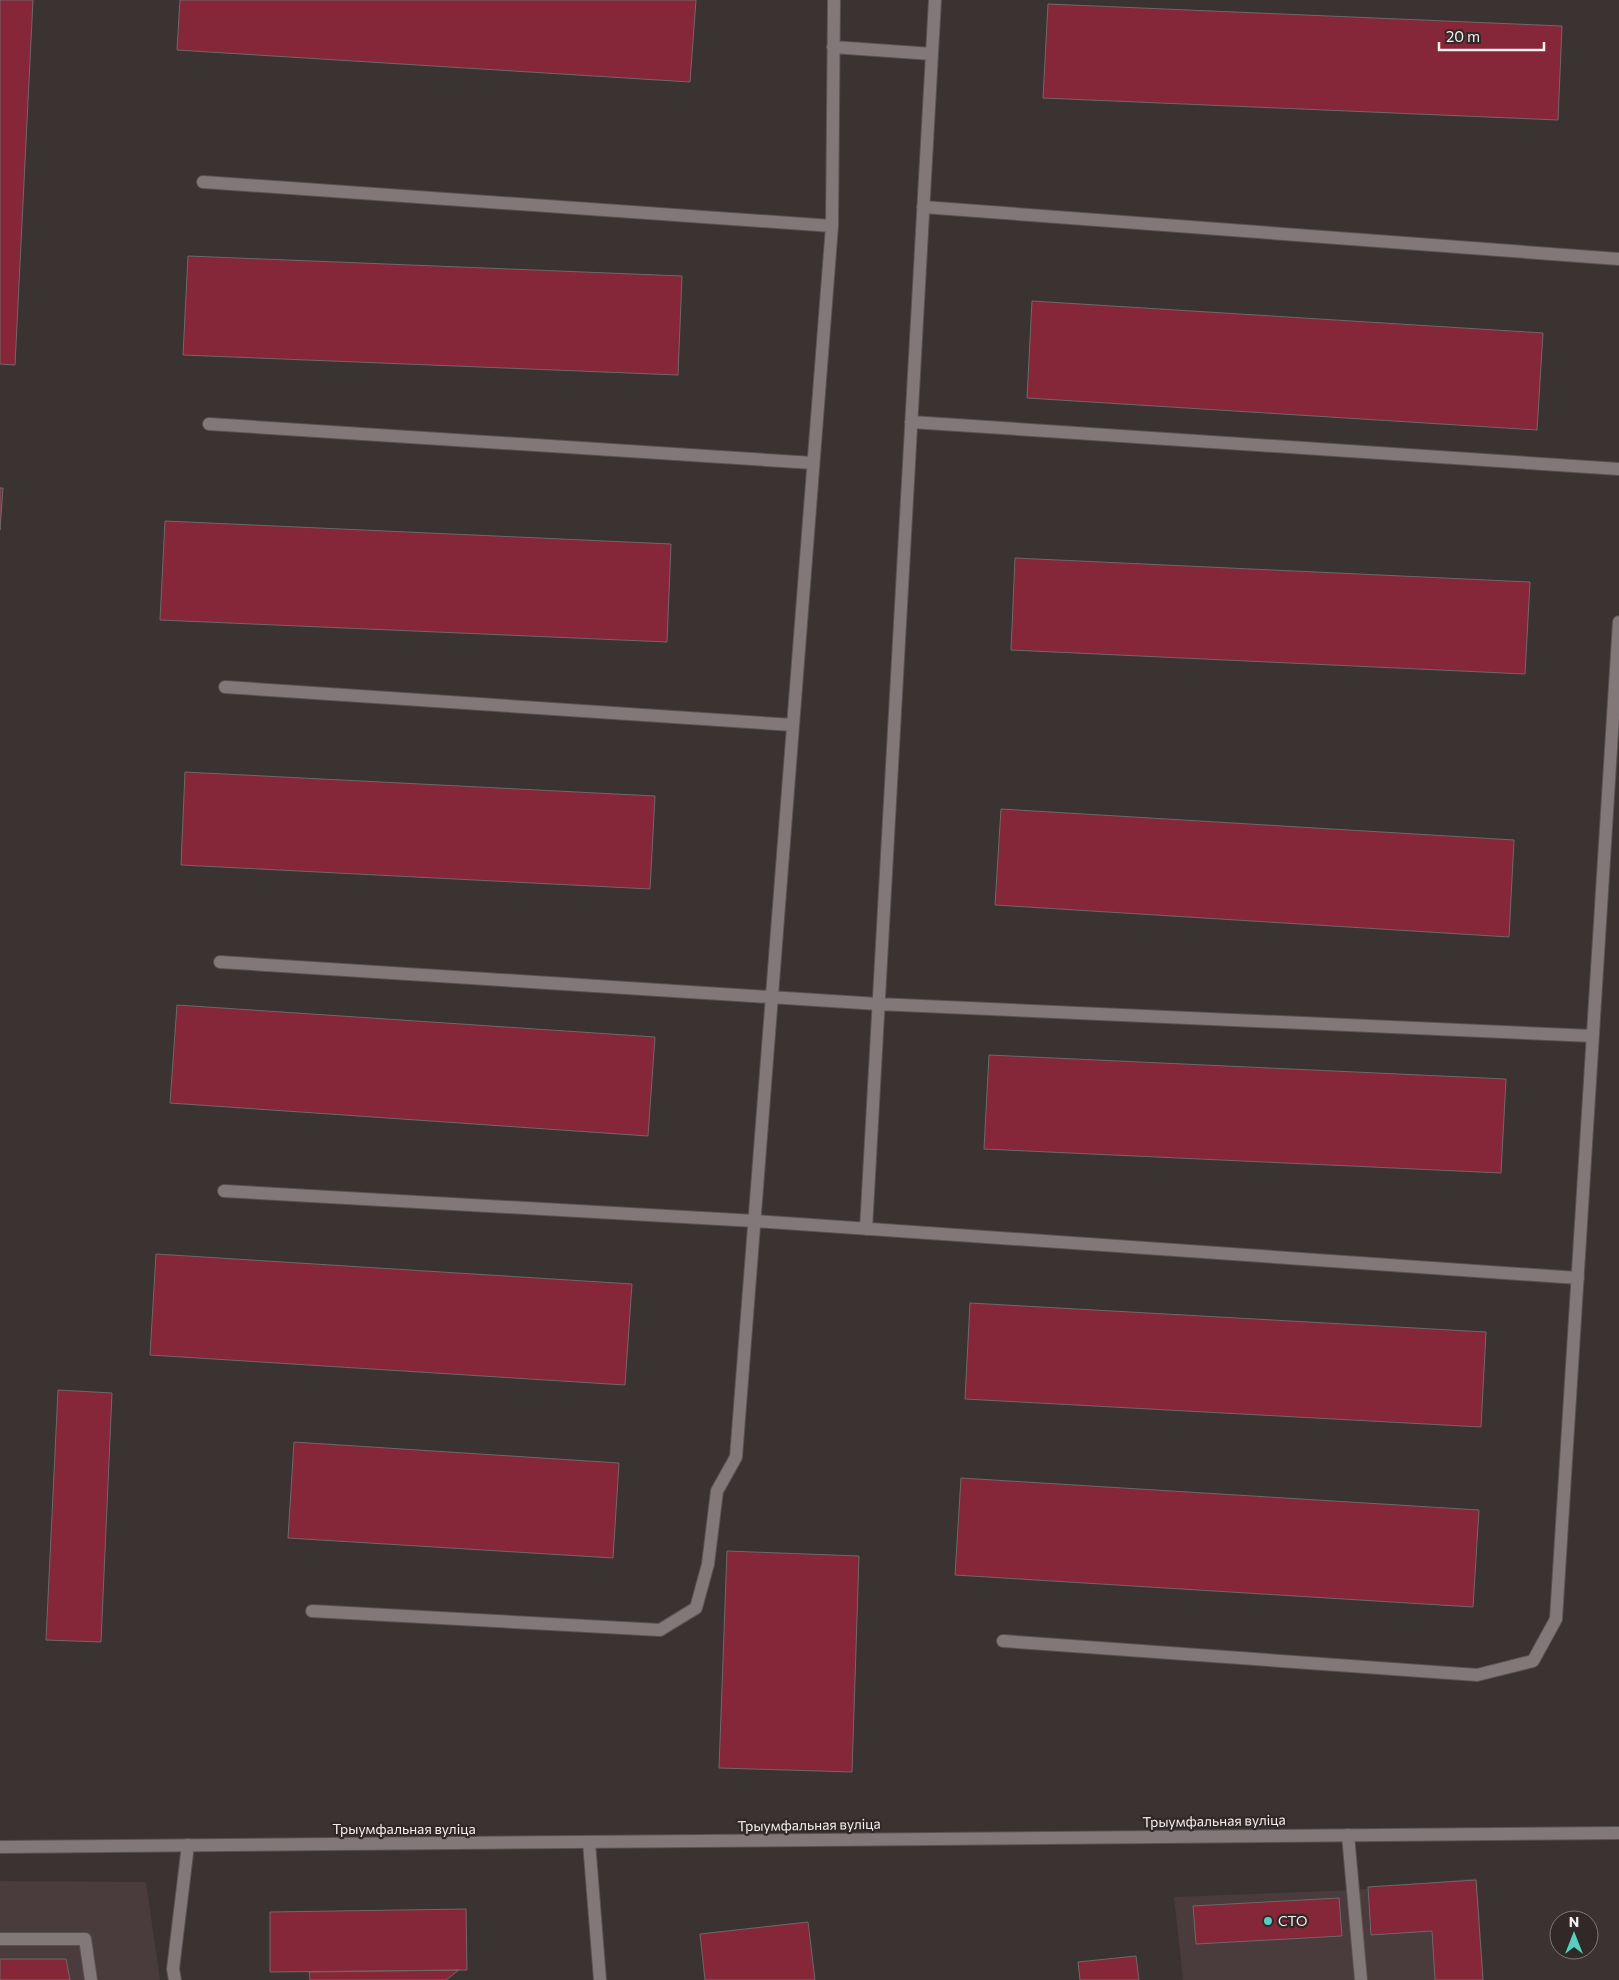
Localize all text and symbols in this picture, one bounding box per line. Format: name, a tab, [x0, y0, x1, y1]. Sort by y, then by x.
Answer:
scale bar	[1439, 20, 1544, 52]
text: 20 m	[1446, 27, 1480, 45]
street label: Трыумфальная вуліца	[1142, 1811, 1286, 1830]
street label: Трыумфальная вуліца	[737, 1815, 881, 1834]
street label: Трыумфальная вуліца	[332, 1820, 476, 1837]
north arrow	[1549, 1910, 1599, 1960]
place label: СТО	[1278, 1912, 1308, 1929]
text: N	[1569, 1913, 1579, 1930]
marker: СТО	[1262, 1915, 1274, 1927]

